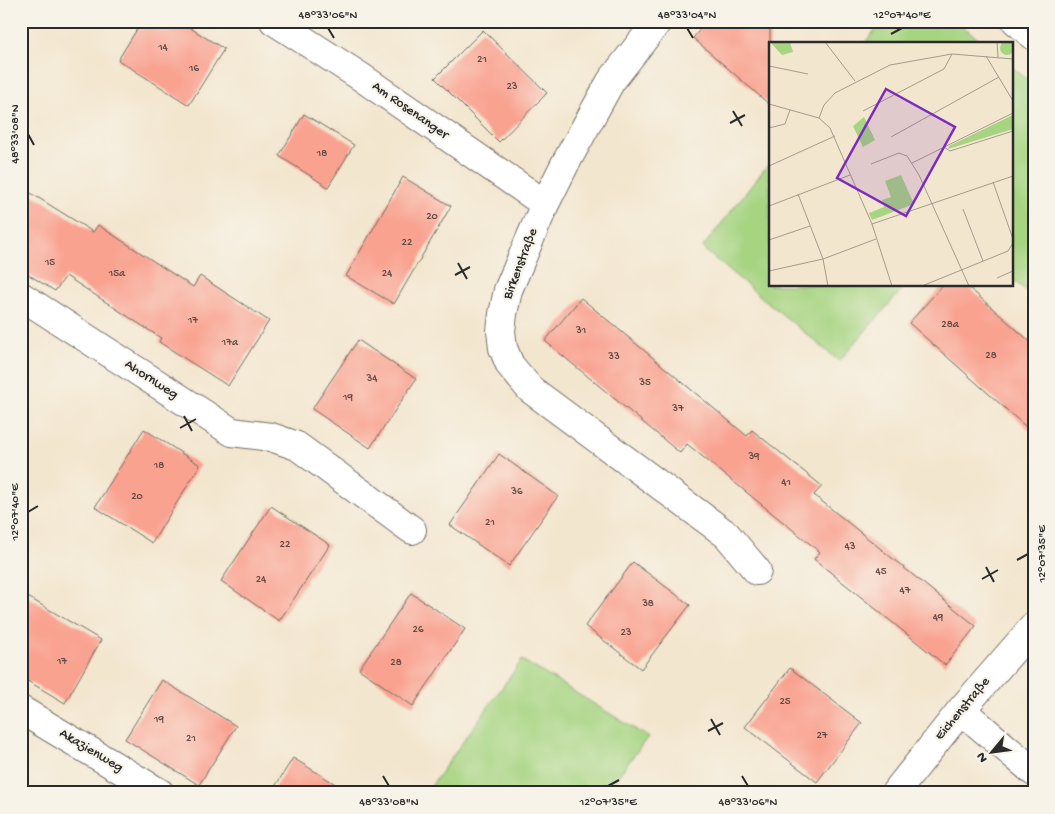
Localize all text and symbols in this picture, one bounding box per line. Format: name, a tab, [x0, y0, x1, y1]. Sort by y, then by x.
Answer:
text: 48°33'06"N	[299, 9, 358, 23]
text: 48°33'04"N	[658, 9, 716, 23]
text: 12°07'40"E	[872, 9, 931, 23]
house number: 14	[157, 42, 169, 54]
inset map	[769, 42, 1012, 286]
house number: 21	[477, 54, 487, 66]
house number: 16	[188, 63, 199, 75]
street label: Am Rosenanger	[368, 78, 452, 144]
house number: 23	[506, 81, 518, 93]
text: 48°33'08"N	[9, 104, 23, 164]
house number: 18	[316, 148, 327, 160]
house number: 20	[426, 211, 438, 223]
street label: Birkenstraße	[499, 225, 543, 303]
house number: 22	[402, 237, 413, 249]
house number: 15	[44, 257, 55, 269]
house number: 15a	[108, 268, 126, 280]
house number: 24	[382, 268, 393, 280]
house number: 17	[187, 315, 198, 327]
house number: 28a	[941, 319, 960, 331]
house number: 31	[575, 325, 586, 337]
house number: 17a	[221, 337, 239, 349]
house number: 28	[985, 350, 997, 362]
house number: 33	[607, 351, 620, 363]
street label: Ahornweg	[121, 356, 181, 404]
house number: 34	[366, 373, 378, 385]
house number: 35	[638, 377, 651, 389]
house number: 19	[342, 392, 353, 404]
house number: 37	[671, 403, 684, 415]
house number: 39	[747, 451, 760, 463]
house number: 18	[153, 460, 164, 472]
house number: 41	[781, 477, 791, 489]
text: 12°07'40"E	[9, 483, 23, 542]
house number: 36	[510, 486, 523, 498]
house number: 20	[131, 491, 143, 503]
house number: 21	[485, 517, 495, 529]
text: 12°07'35"E	[1036, 525, 1050, 584]
house number: 22	[280, 539, 291, 551]
house number: 43	[845, 541, 856, 553]
house number: 45	[876, 566, 887, 578]
house number: 24	[256, 574, 267, 586]
house number: 47	[900, 585, 911, 597]
house number: 38	[641, 598, 654, 610]
house number: 49	[933, 612, 944, 624]
house number: 26	[413, 624, 424, 636]
house number: 23	[620, 627, 632, 639]
house number: 17	[56, 656, 67, 668]
house number: 28	[390, 657, 402, 669]
street label: Eichenstraße	[932, 673, 995, 744]
house number: 25	[779, 696, 791, 708]
house number: 19	[153, 714, 164, 726]
street label: Akazienweg	[56, 725, 126, 777]
north arrow	[968, 726, 1018, 776]
house number: 27	[816, 730, 828, 742]
house number: 21	[186, 733, 196, 745]
text: N	[973, 749, 992, 765]
text: 48°33'08"N	[359, 796, 419, 810]
text: 12°07'35"E	[578, 796, 637, 810]
text: 48°33'06"N	[719, 796, 778, 810]

